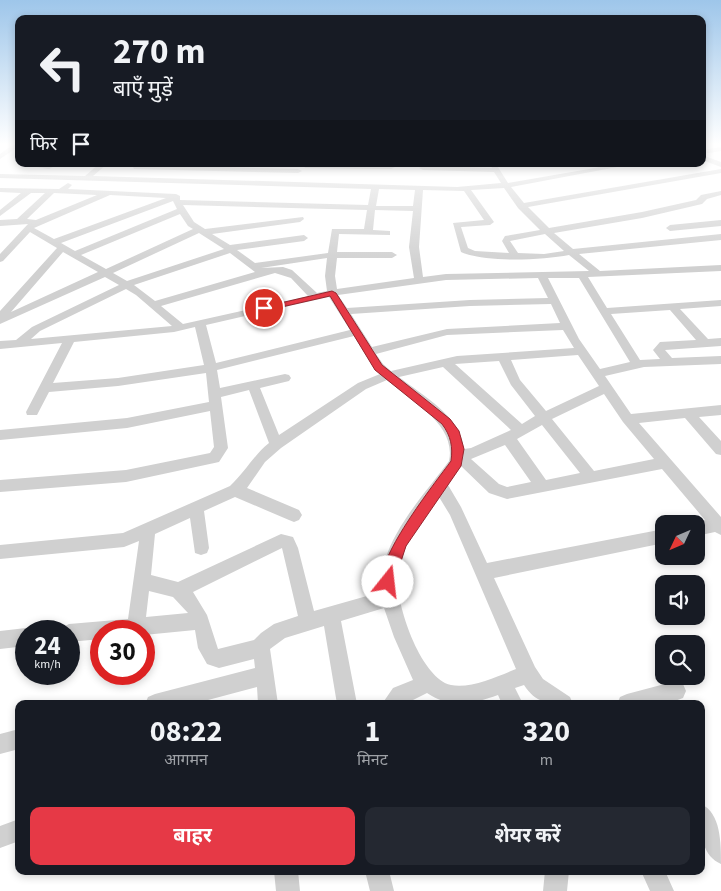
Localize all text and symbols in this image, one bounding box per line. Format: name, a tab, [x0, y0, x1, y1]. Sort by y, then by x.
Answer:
text: 270 m	[113, 27, 205, 77]
icon: left	[30, 35, 95, 100]
text: बाएँ मुड़ें	[113, 73, 173, 105]
icon: arrive	[67, 130, 95, 158]
text: फिर	[30, 131, 57, 158]
pin	[243, 287, 285, 329]
icon: arrive	[250, 294, 278, 322]
north arrow	[655, 515, 705, 565]
map controls	[655, 515, 705, 685]
position arrow	[361, 555, 413, 607]
button: sound	[655, 575, 705, 625]
speed limit sign: 30	[90, 620, 155, 685]
text: 24	[34, 628, 61, 664]
button: search	[655, 635, 705, 685]
text: km/h	[34, 656, 61, 673]
text: 08:22	[150, 710, 222, 753]
text: 1	[365, 710, 380, 753]
text: 320	[523, 710, 570, 753]
text: आगमन	[164, 749, 208, 771]
text: मिनट	[357, 749, 388, 771]
text: m	[540, 749, 553, 771]
button: बाहर	[30, 807, 355, 865]
button: शेयर करें	[365, 807, 690, 865]

